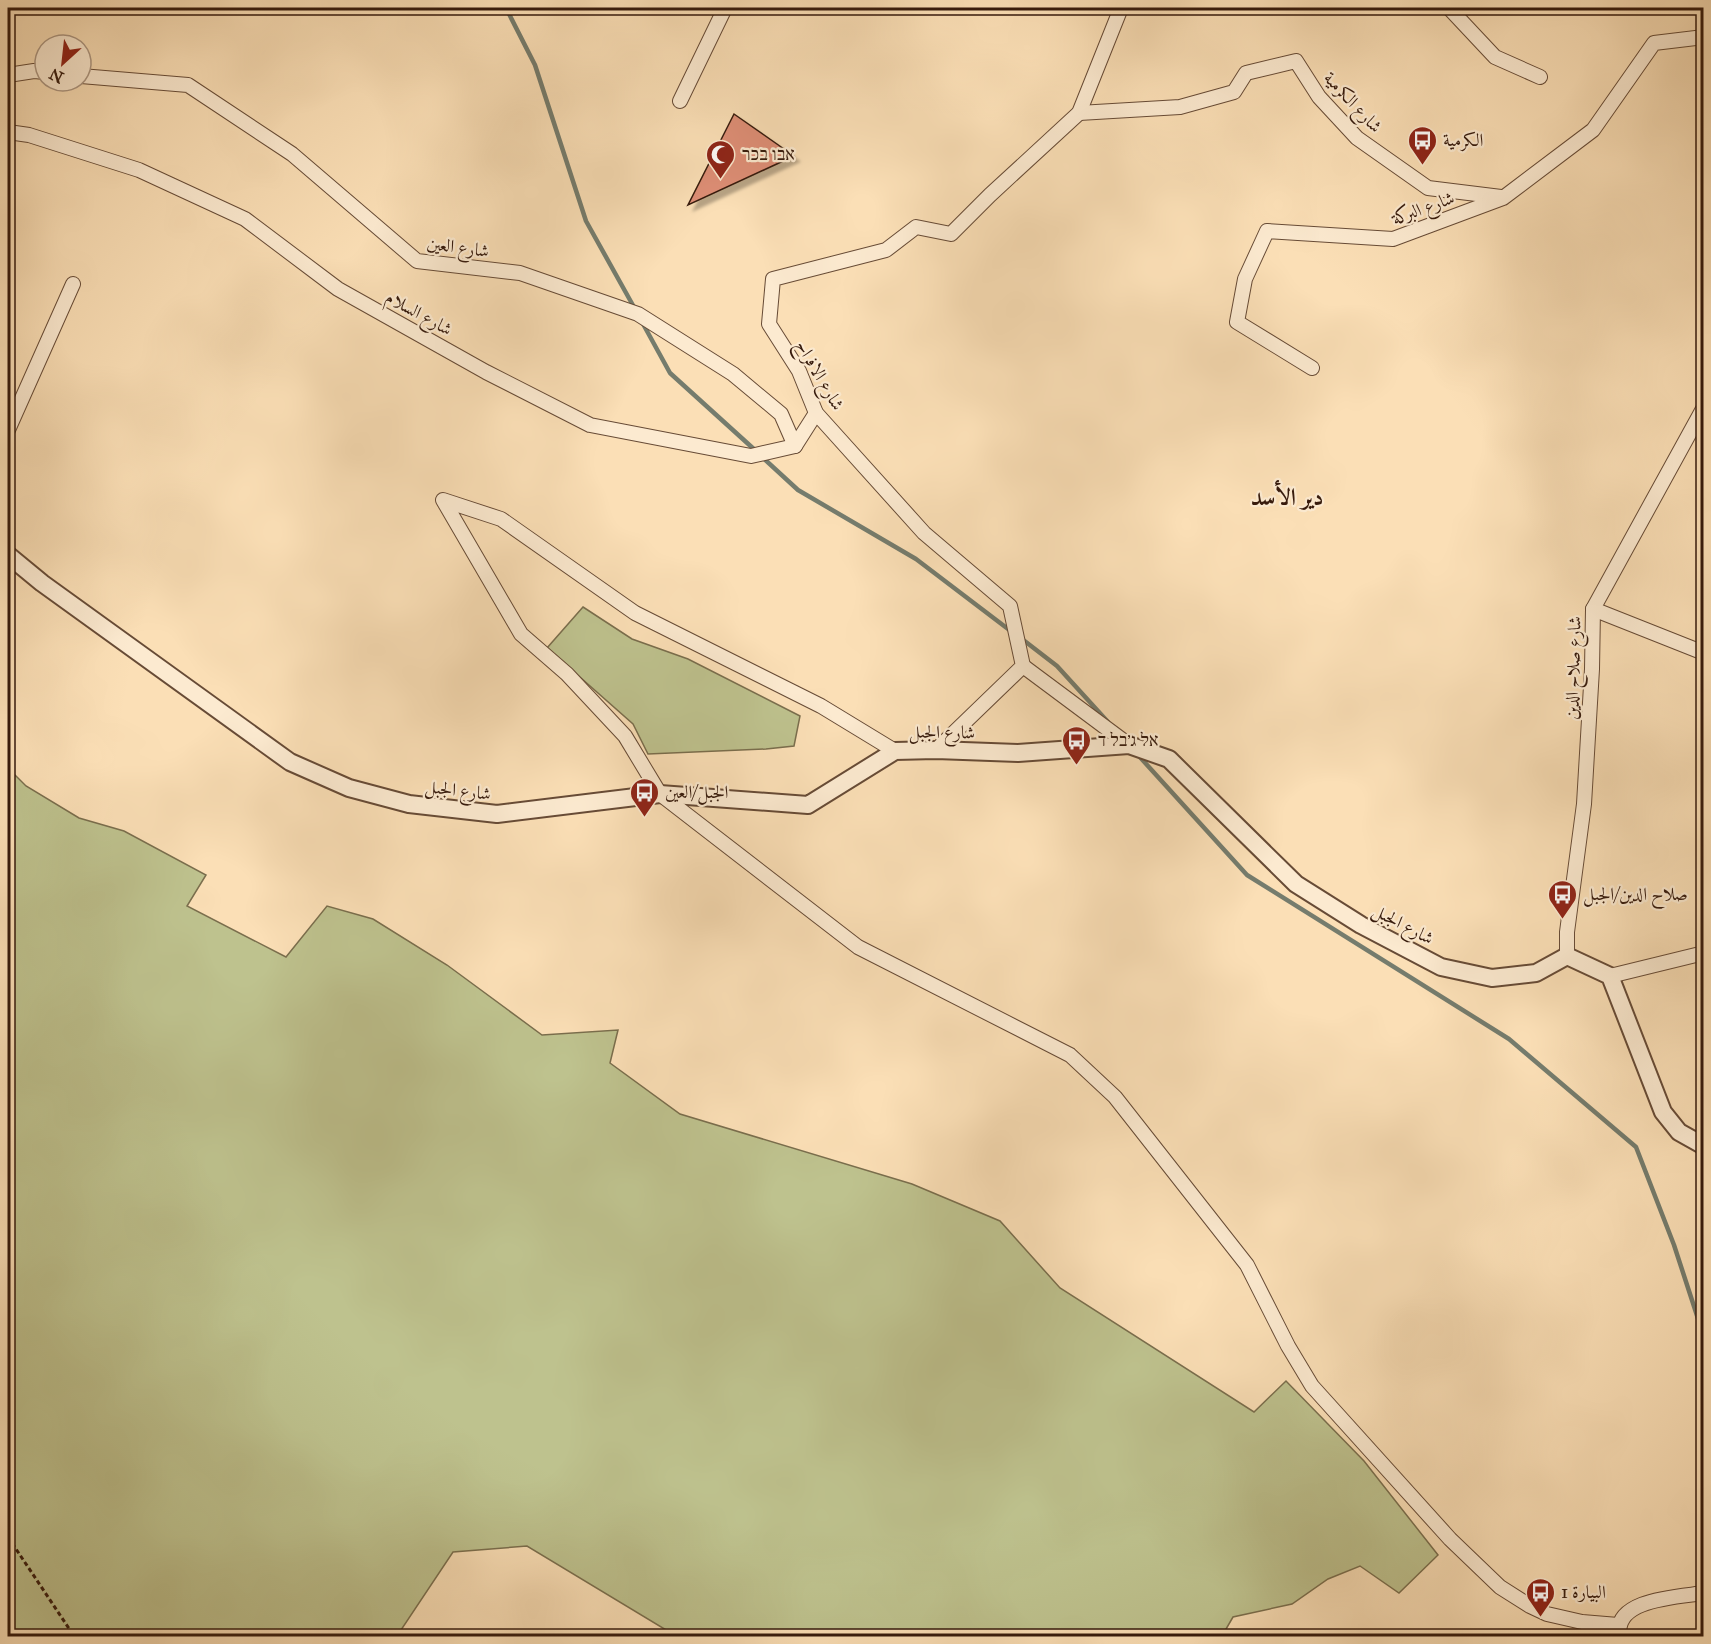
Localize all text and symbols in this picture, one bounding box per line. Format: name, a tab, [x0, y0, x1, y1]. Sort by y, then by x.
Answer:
north arrow	[33, 33, 93, 93]
text: N	[46, 64, 67, 87]
street label: شارع الكرمية	[1316, 67, 1387, 140]
bus stop icon: الكرمية	[1406, 124, 1438, 166]
place label: الكرمية	[1443, 129, 1484, 152]
mosque icon: אבו בכר	[705, 138, 737, 180]
place label: אבו בכר	[742, 143, 795, 165]
street label: شارع البركة	[1388, 187, 1459, 234]
street label: شارع العين	[425, 232, 490, 266]
street label: شارع السلام	[379, 286, 456, 345]
street label: شارع الافراح	[787, 336, 849, 417]
district label: دير الأسد	[1250, 479, 1324, 512]
street label: شارع صلاح الدين	[1560, 616, 1591, 720]
street label: شارع الجبل	[909, 720, 975, 748]
bus stop icon: אל ג׳בל ד	[1061, 724, 1093, 766]
place label: אל ג׳בל ד	[1098, 729, 1159, 751]
street label: شارع الجبل	[423, 775, 492, 809]
bus stop icon: الجبل/العين	[628, 776, 660, 818]
place label: الجبل/العين	[665, 781, 729, 805]
bus stop icon: صلاح الدين/الجبل	[1546, 878, 1578, 920]
place label: صلاح الدين/الجبل	[1583, 883, 1688, 910]
street label: شارع الجبل	[1367, 899, 1437, 953]
bus stop icon: البيارة 1	[1524, 1576, 1556, 1618]
place label: البيارة 1	[1561, 1581, 1606, 1603]

